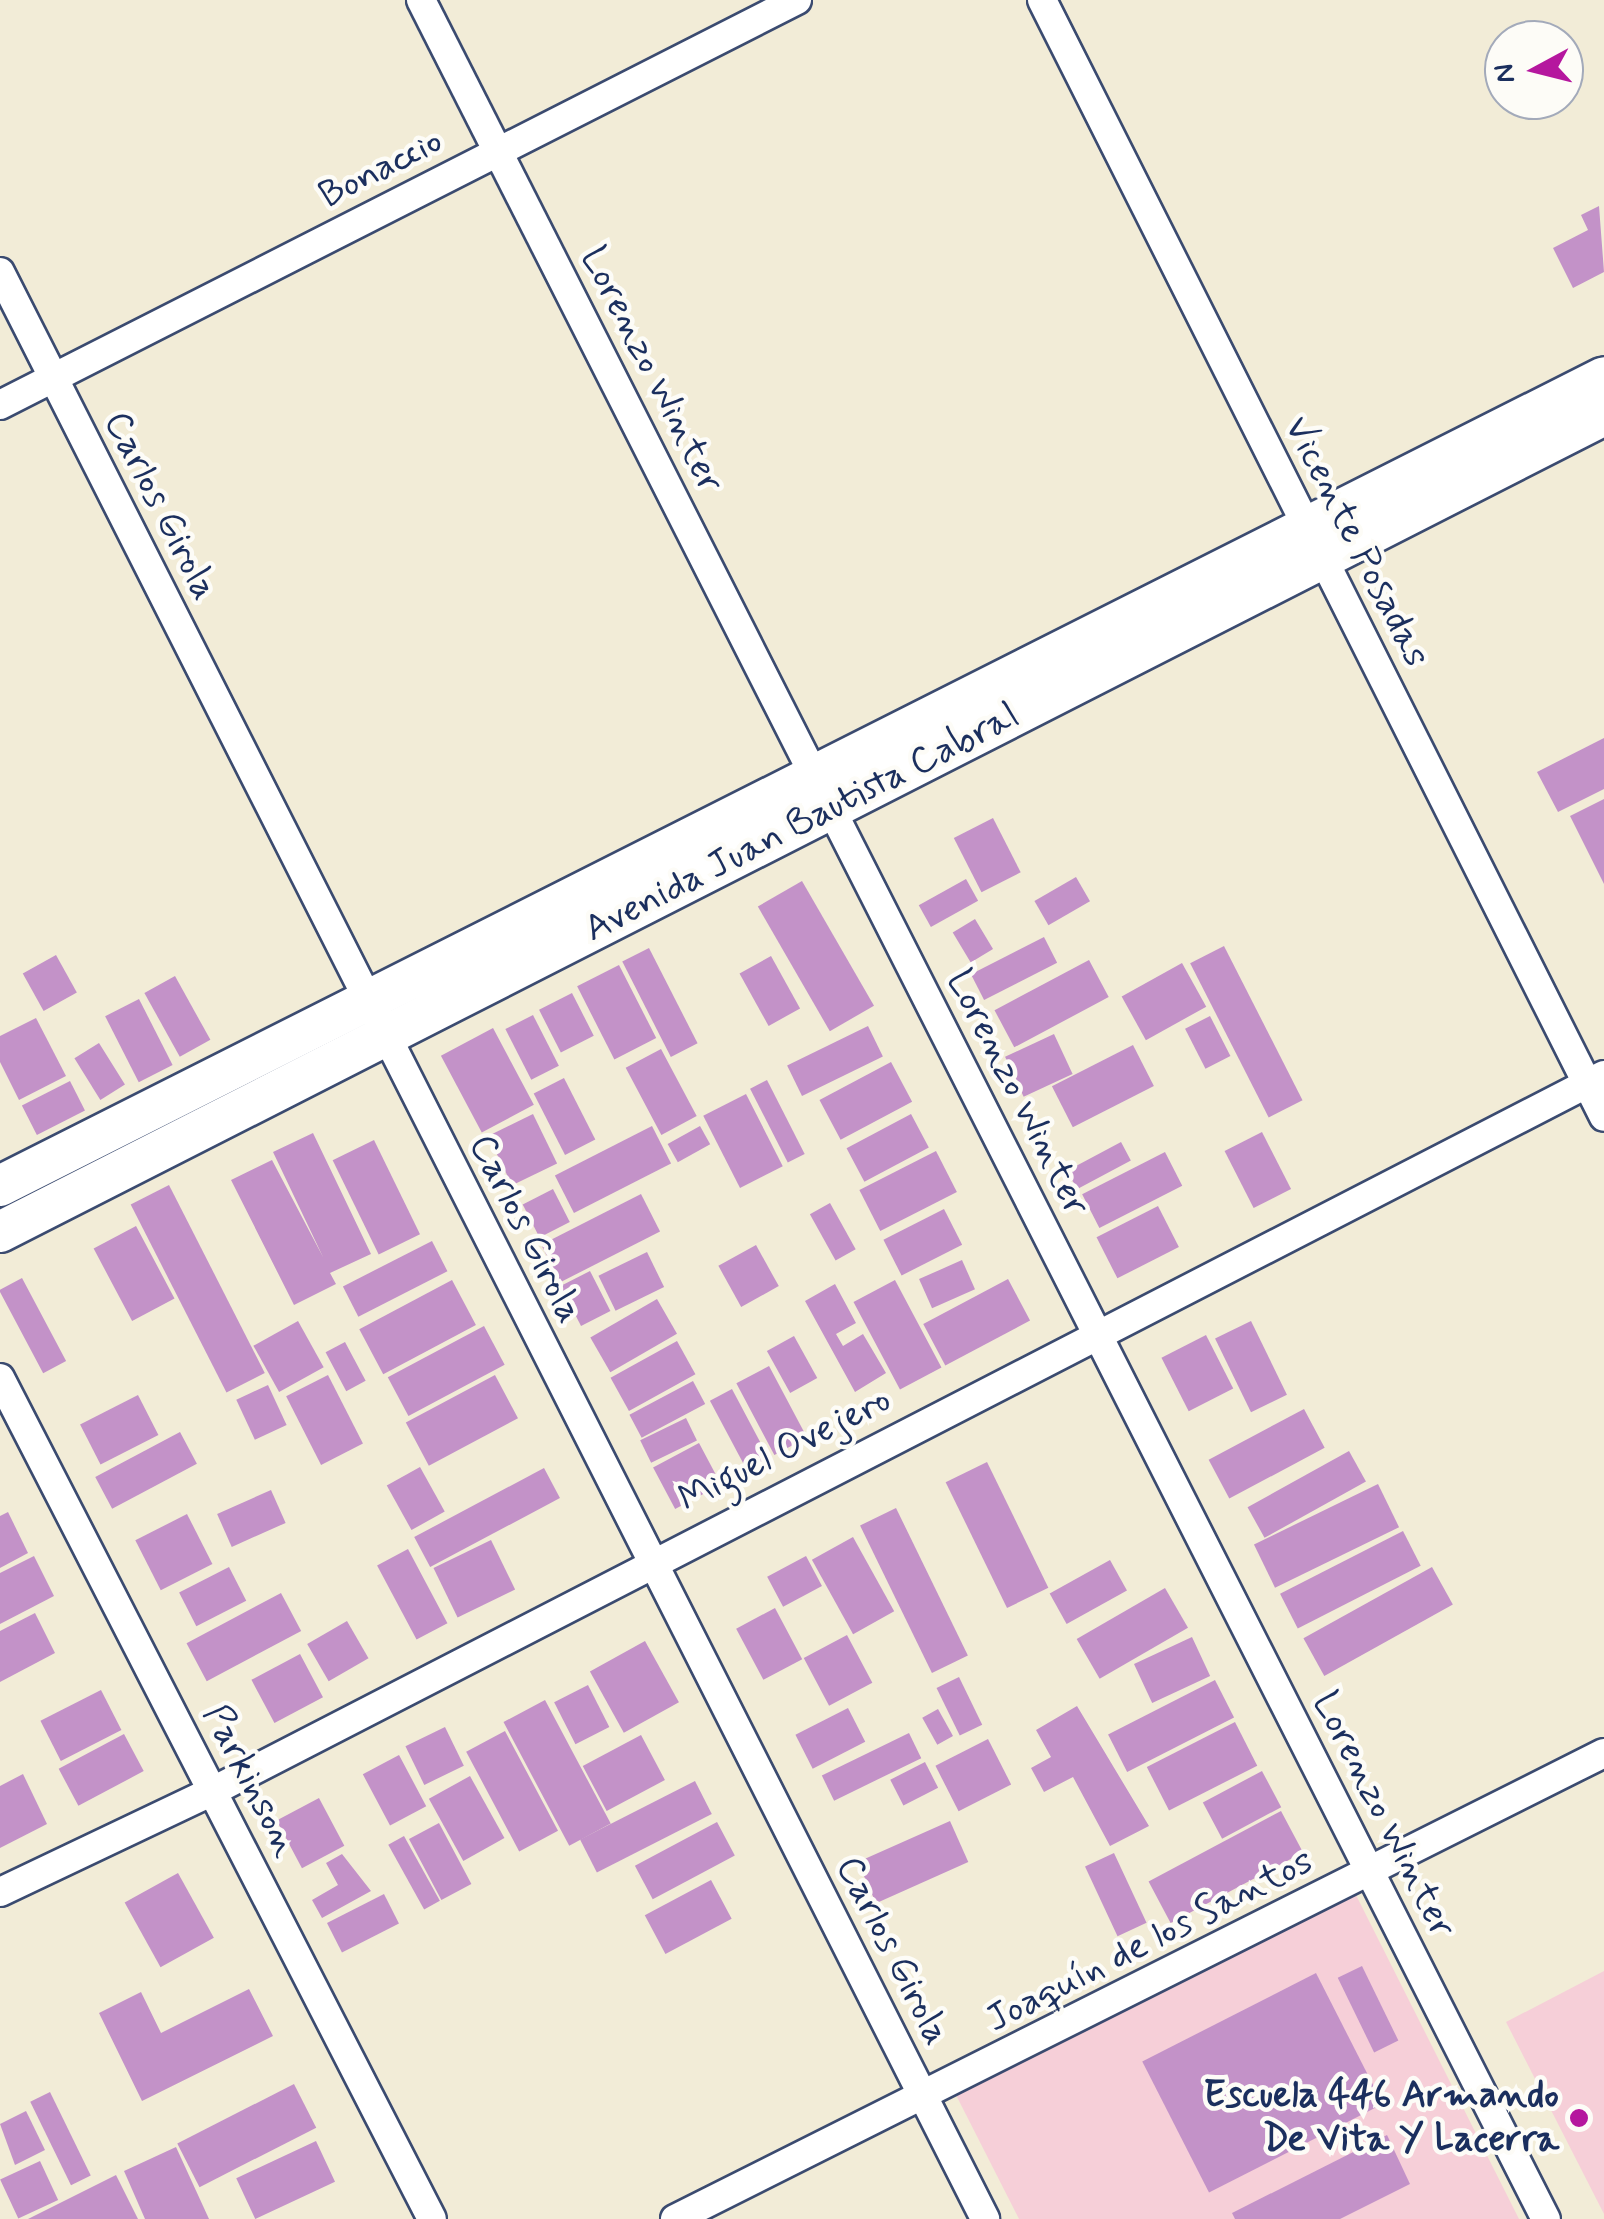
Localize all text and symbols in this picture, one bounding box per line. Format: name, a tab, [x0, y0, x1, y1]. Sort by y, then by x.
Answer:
north arrow	[1484, 20, 1584, 120]
text: N	[1486, 62, 1525, 85]
street label: Bonaccio	[312, 119, 450, 219]
street label: Lorenzo Winter	[571, 243, 731, 497]
street label: Carlos Girola	[93, 404, 227, 608]
street label: Vicente Posadas	[1273, 409, 1439, 675]
street label: Avenida Juan Bautista Cabral	[579, 694, 1025, 952]
street label: Lorenzo Winter	[937, 966, 1097, 1220]
street label: Carlos Girola	[458, 1127, 592, 1331]
street label: Miguel Ovejero	[671, 1377, 899, 1523]
street label: Lorenzo Winter	[1303, 1688, 1463, 1942]
street label: Parkinson	[192, 1697, 308, 1865]
street label: Joaquín de los Santos	[986, 1842, 1314, 2040]
street label: Carlos Girola	[825, 1849, 959, 2053]
place label: Escuela 446 Armando De Vita Y Lacerra	[1203, 2073, 1559, 2162]
marker: Escuela 446 Armando De Vita Y Lacerra	[1568, 2107, 1590, 2129]

